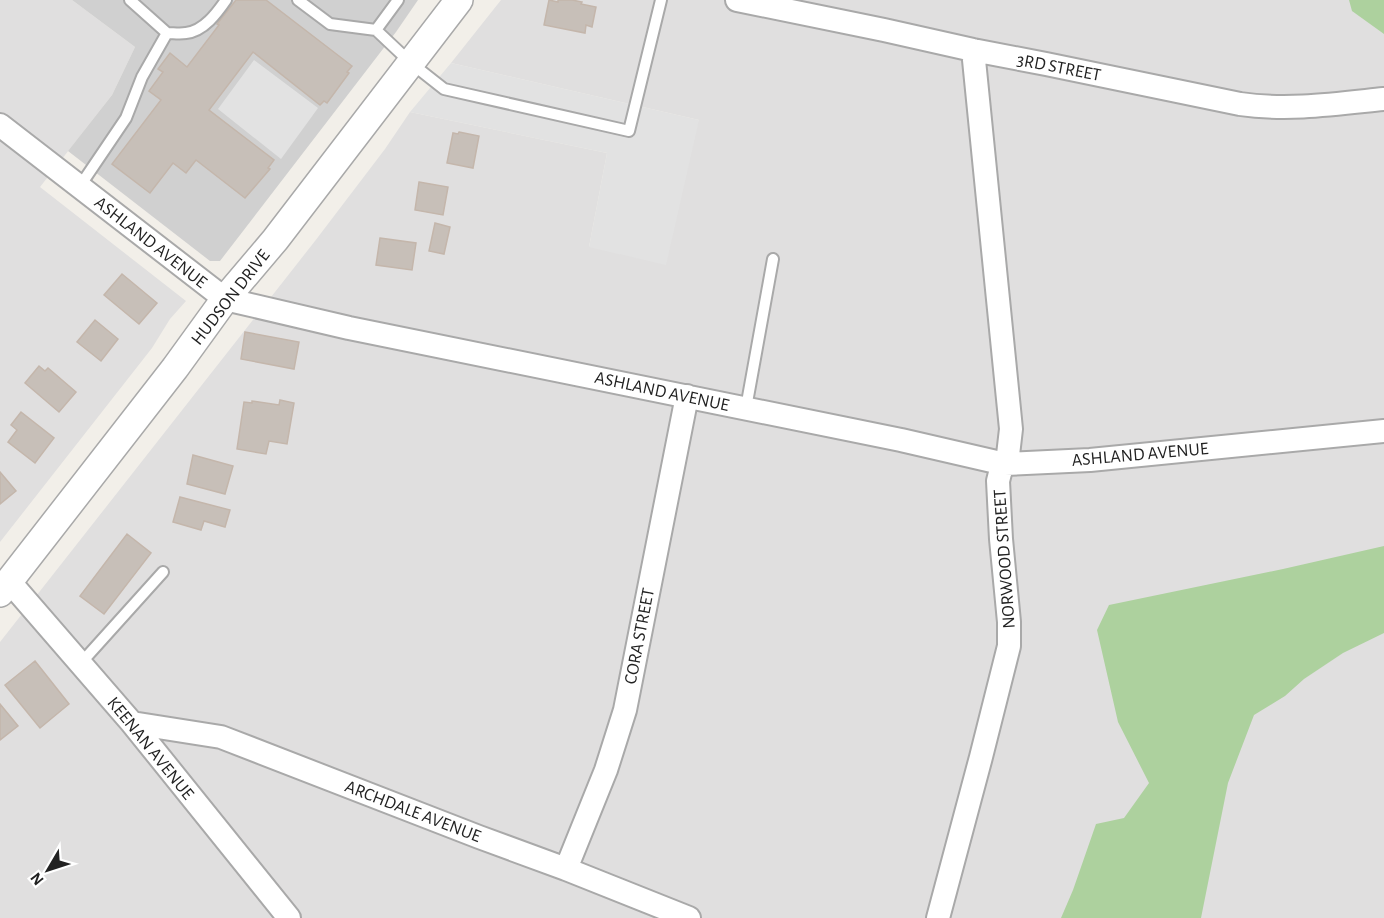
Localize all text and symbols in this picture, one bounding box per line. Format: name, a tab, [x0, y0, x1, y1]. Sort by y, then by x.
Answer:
street label: 3RD STREET	[1015, 51, 1103, 85]
street label: ASHLAND AVENUE	[91, 193, 210, 292]
street label: HUDSON DRIVE	[188, 246, 274, 349]
street label: ASHLAND AVENUE	[593, 369, 731, 415]
street label: ASHLAND AVENUE	[1071, 440, 1209, 470]
street label: NORWOOD STREET	[991, 489, 1019, 629]
street label: CORA STREET	[622, 587, 658, 686]
street label: KEENAN AVENUE	[104, 694, 197, 804]
street label: ARCHDALE AVENUE	[342, 778, 483, 846]
north arrow	[18, 840, 78, 900]
text: N	[27, 869, 47, 888]

